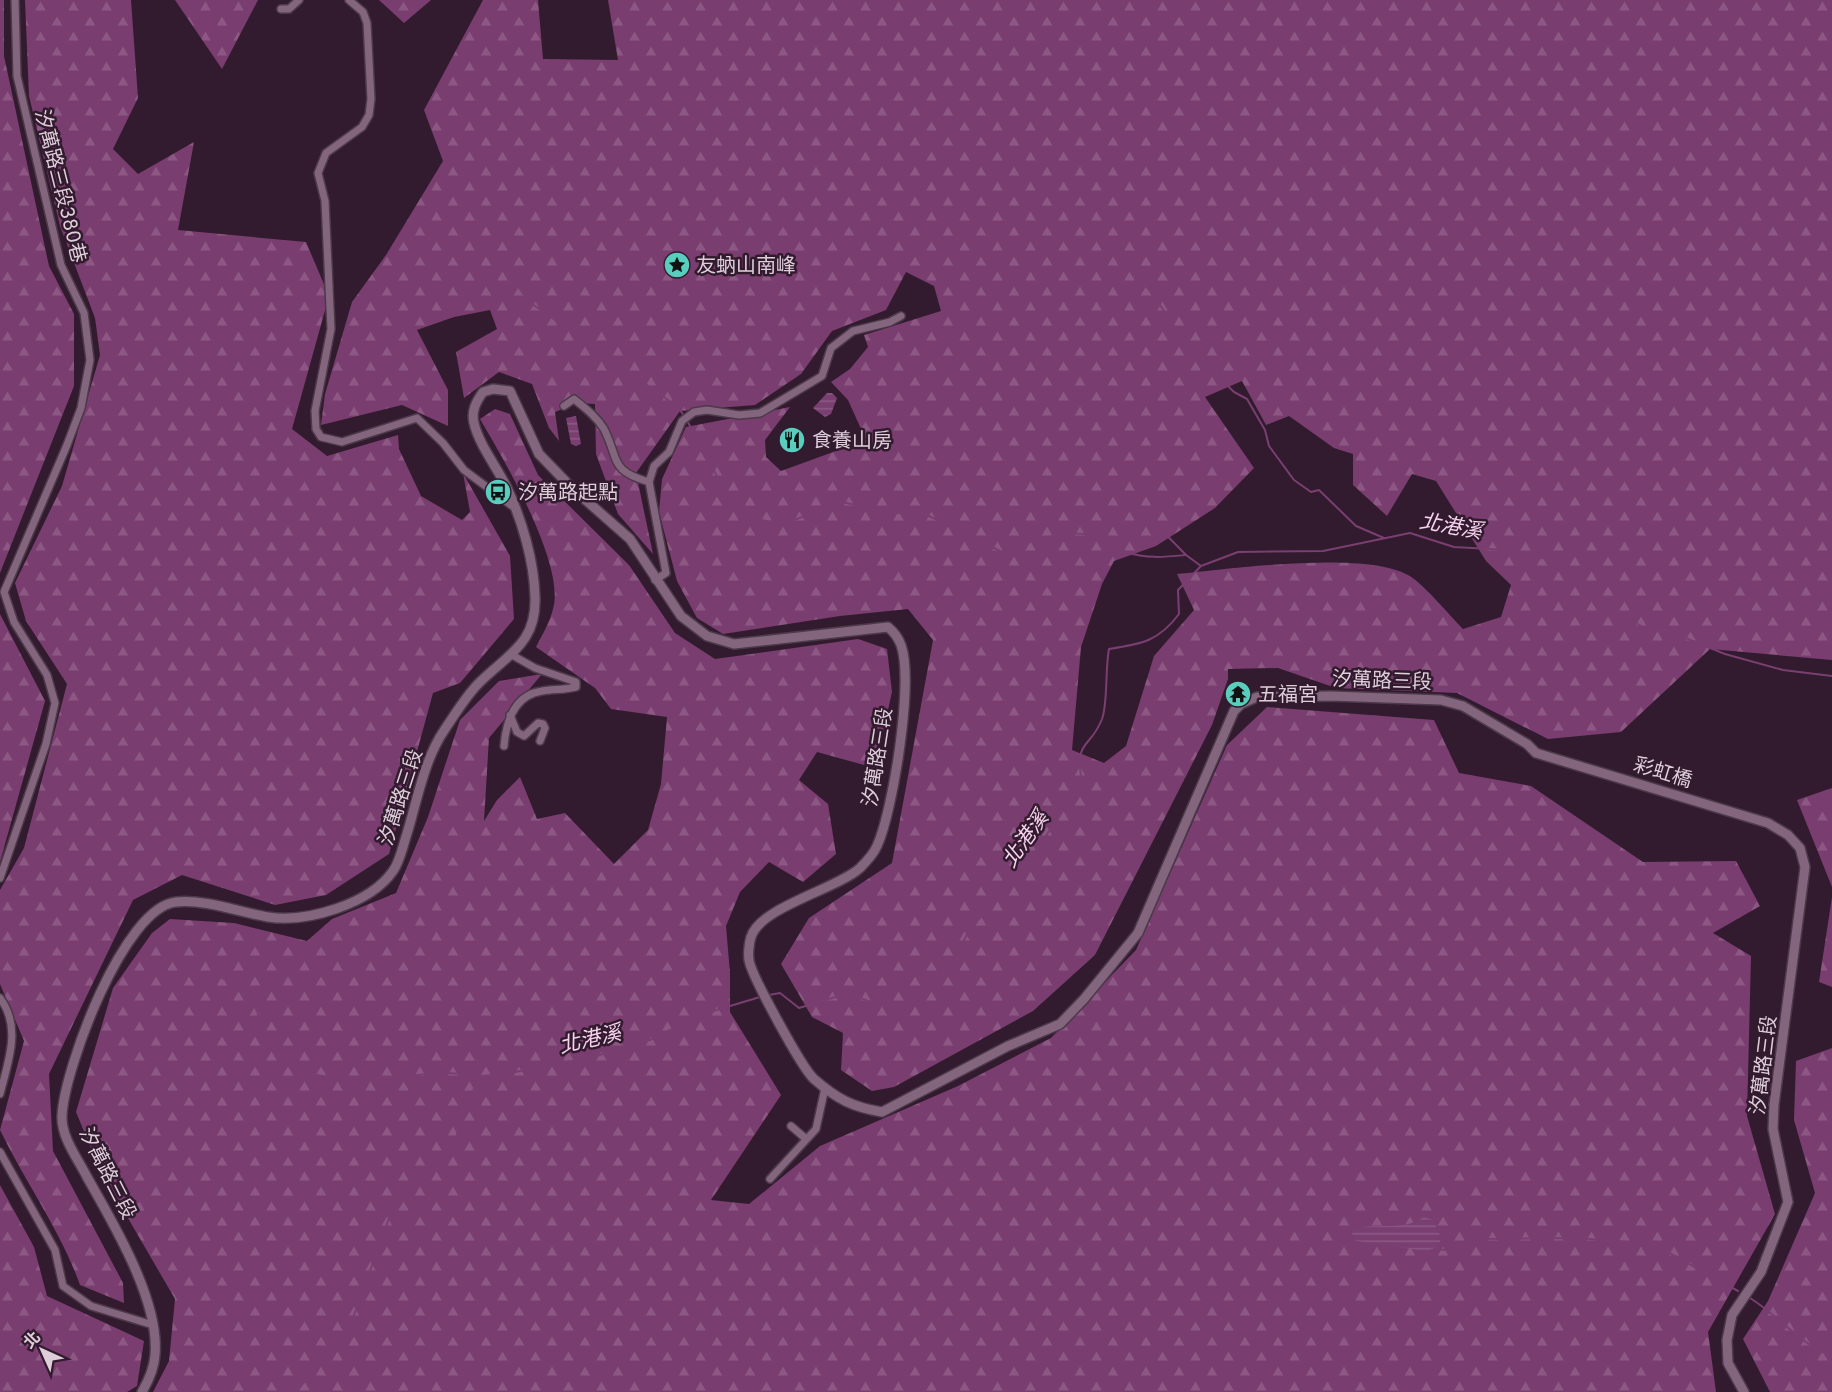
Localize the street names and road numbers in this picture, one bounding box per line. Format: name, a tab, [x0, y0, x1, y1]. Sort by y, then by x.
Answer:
street label: 汐萬路三段380巷	[27, 107, 91, 266]
street label: 汐萬路三段	[1332, 667, 1432, 697]
street label: 汐萬路三段	[858, 706, 900, 809]
street label: 汐萬路三段	[374, 746, 430, 849]
street label: 彩虹橋	[1630, 753, 1695, 795]
street label: 汐萬路三段	[1746, 1014, 1784, 1116]
street label: 汐萬路三段	[72, 1123, 141, 1224]

